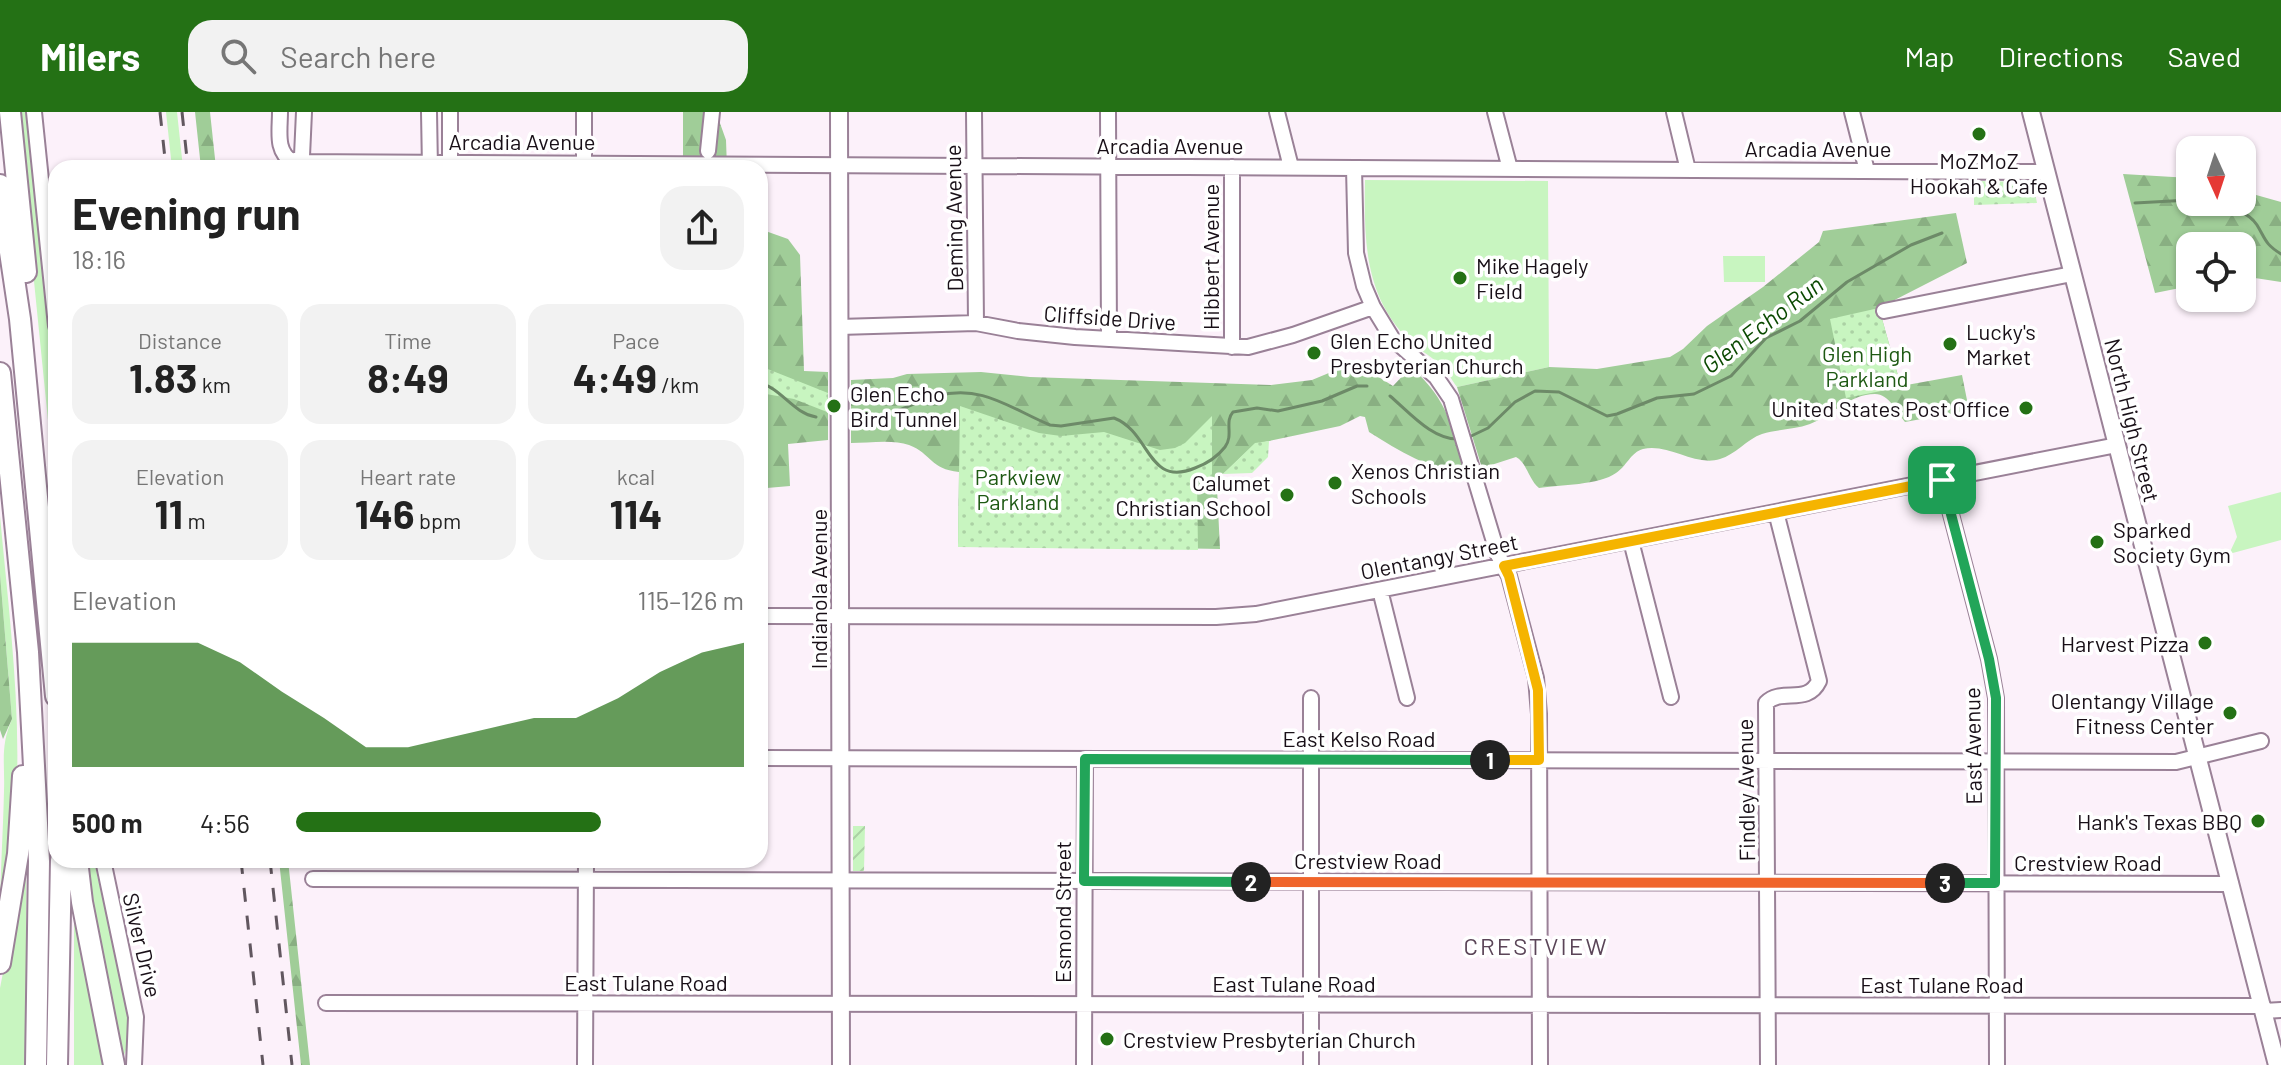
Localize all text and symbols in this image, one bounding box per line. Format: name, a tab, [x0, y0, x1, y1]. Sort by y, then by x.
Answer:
search box	[188, 20, 748, 92]
text: Milers	[40, 33, 140, 79]
icon: search	[216, 34, 260, 78]
text: Search here	[280, 38, 436, 74]
text: Map	[1905, 39, 1954, 73]
text: Directions	[1998, 39, 2124, 73]
text: Saved	[2168, 39, 2241, 73]
marker: MoZMoZ Hookah & Cafe	[1970, 125, 1988, 143]
street label: Arcadia Avenue	[448, 128, 596, 154]
street label: Arcadia Avenue	[1096, 132, 1244, 158]
street label: Arcadia Avenue	[1744, 135, 1892, 161]
north arrow	[2176, 136, 2256, 216]
map controls	[2176, 136, 2256, 312]
street label: Deming Avenue	[939, 144, 967, 292]
place label: MoZMoZ Hookah & Cafe	[1910, 147, 2048, 198]
street label: Hibbert Avenue	[1197, 184, 1223, 330]
text: Evening run	[72, 186, 301, 239]
button: share	[660, 186, 744, 270]
button: locate	[2176, 232, 2256, 312]
text: 18:16	[72, 243, 126, 274]
place label: Mike Hagely Field	[1476, 252, 1588, 303]
marker: Mike Hagely Field	[1451, 269, 1469, 287]
water label: Glen Echo Run	[1696, 269, 1828, 379]
street label: Cliffside Drive	[1043, 299, 1177, 335]
place label: Lucky's Market	[1966, 318, 2036, 369]
text: Distance	[138, 327, 222, 353]
text: Time	[384, 327, 432, 353]
text: Pace	[612, 327, 660, 353]
place label: Glen Echo United Presbyterian Church	[1330, 327, 1524, 378]
marker: Lucky's Market	[1941, 335, 1959, 353]
street label: North High Street	[2100, 336, 2166, 504]
park label: Glen High Parkland	[1822, 340, 1912, 391]
marker: Glen Echo United Presbyterian Church	[1305, 344, 1323, 362]
text: 1.83	[129, 353, 197, 401]
text: 8:49	[367, 353, 449, 401]
text: 4:49	[573, 353, 657, 401]
text: km	[197, 371, 231, 397]
text: /km	[657, 371, 699, 397]
place label: Glen Echo Bird Tunnel	[850, 380, 957, 431]
place label: United States Post Office	[1771, 395, 2010, 421]
marker: Glen Echo Bird Tunnel	[825, 397, 843, 415]
marker: United States Post Office	[2017, 399, 2035, 417]
pin	[1908, 446, 1976, 514]
place label: Xenos Christian Schools	[1351, 457, 1500, 508]
icon: arrive	[1920, 458, 1964, 502]
text: Elevation	[136, 463, 224, 489]
text: Heart rate	[360, 463, 456, 489]
text: kcal	[617, 463, 655, 489]
park label: Parkview Parkland	[975, 463, 1061, 514]
place label: Calumet Christian School	[1115, 469, 1271, 520]
marker: Xenos Christian Schools	[1326, 474, 1344, 492]
marker: Calumet Christian School	[1278, 486, 1296, 504]
text: 11	[154, 489, 183, 537]
text: 146	[355, 489, 415, 537]
text: 114	[610, 489, 662, 537]
text: m	[183, 507, 206, 533]
text: bpm	[415, 507, 461, 533]
street label: Indianola Avenue	[805, 509, 831, 669]
place label: Sparked Society Gym	[2113, 516, 2231, 567]
street label: Olentangy Street	[1358, 528, 1520, 584]
marker: Sparked Society Gym	[2088, 533, 2106, 551]
text: Elevation	[72, 584, 177, 615]
text: 115–126 m	[638, 584, 744, 615]
place label: Harvest Pizza	[2061, 630, 2189, 656]
marker: Harvest Pizza	[2196, 634, 2214, 652]
street label: East Avenue	[1958, 687, 1986, 805]
place label: Olentangy Village Fitness Center	[2051, 687, 2214, 738]
marker: Olentangy Village Fitness Center	[2221, 704, 2239, 722]
street label: Findley Avenue	[1731, 718, 1759, 862]
street label: East Kelso Road	[1282, 725, 1436, 751]
pin: 1	[1470, 740, 1510, 780]
text: 1	[1486, 747, 1494, 773]
text: 500 m	[72, 807, 143, 838]
text: 4:56	[200, 807, 250, 838]
place label: Hank's Texas BBQ	[2077, 808, 2242, 834]
marker: Hank's Texas BBQ	[2249, 812, 2267, 830]
street label: Esmond Street	[1049, 841, 1075, 983]
street label: Crestview Road	[1294, 847, 1442, 873]
street label: Crestview Road	[2014, 849, 2162, 875]
pin: 2	[1231, 862, 1271, 902]
pin: 3	[1925, 863, 1965, 903]
text: 2	[1245, 869, 1257, 895]
text: 3	[1939, 870, 1951, 896]
street label: Silver Drive	[118, 890, 168, 1000]
district label: CRESTVIEW	[1463, 931, 1609, 960]
street label: East Tulane Road	[564, 969, 728, 995]
street label: East Tulane Road	[1212, 970, 1376, 996]
street label: East Tulane Road	[1860, 971, 2024, 997]
place label: Crestview Presbyterian Church	[1123, 1026, 1416, 1052]
marker: Crestview Presbyterian Church	[1098, 1030, 1116, 1048]

